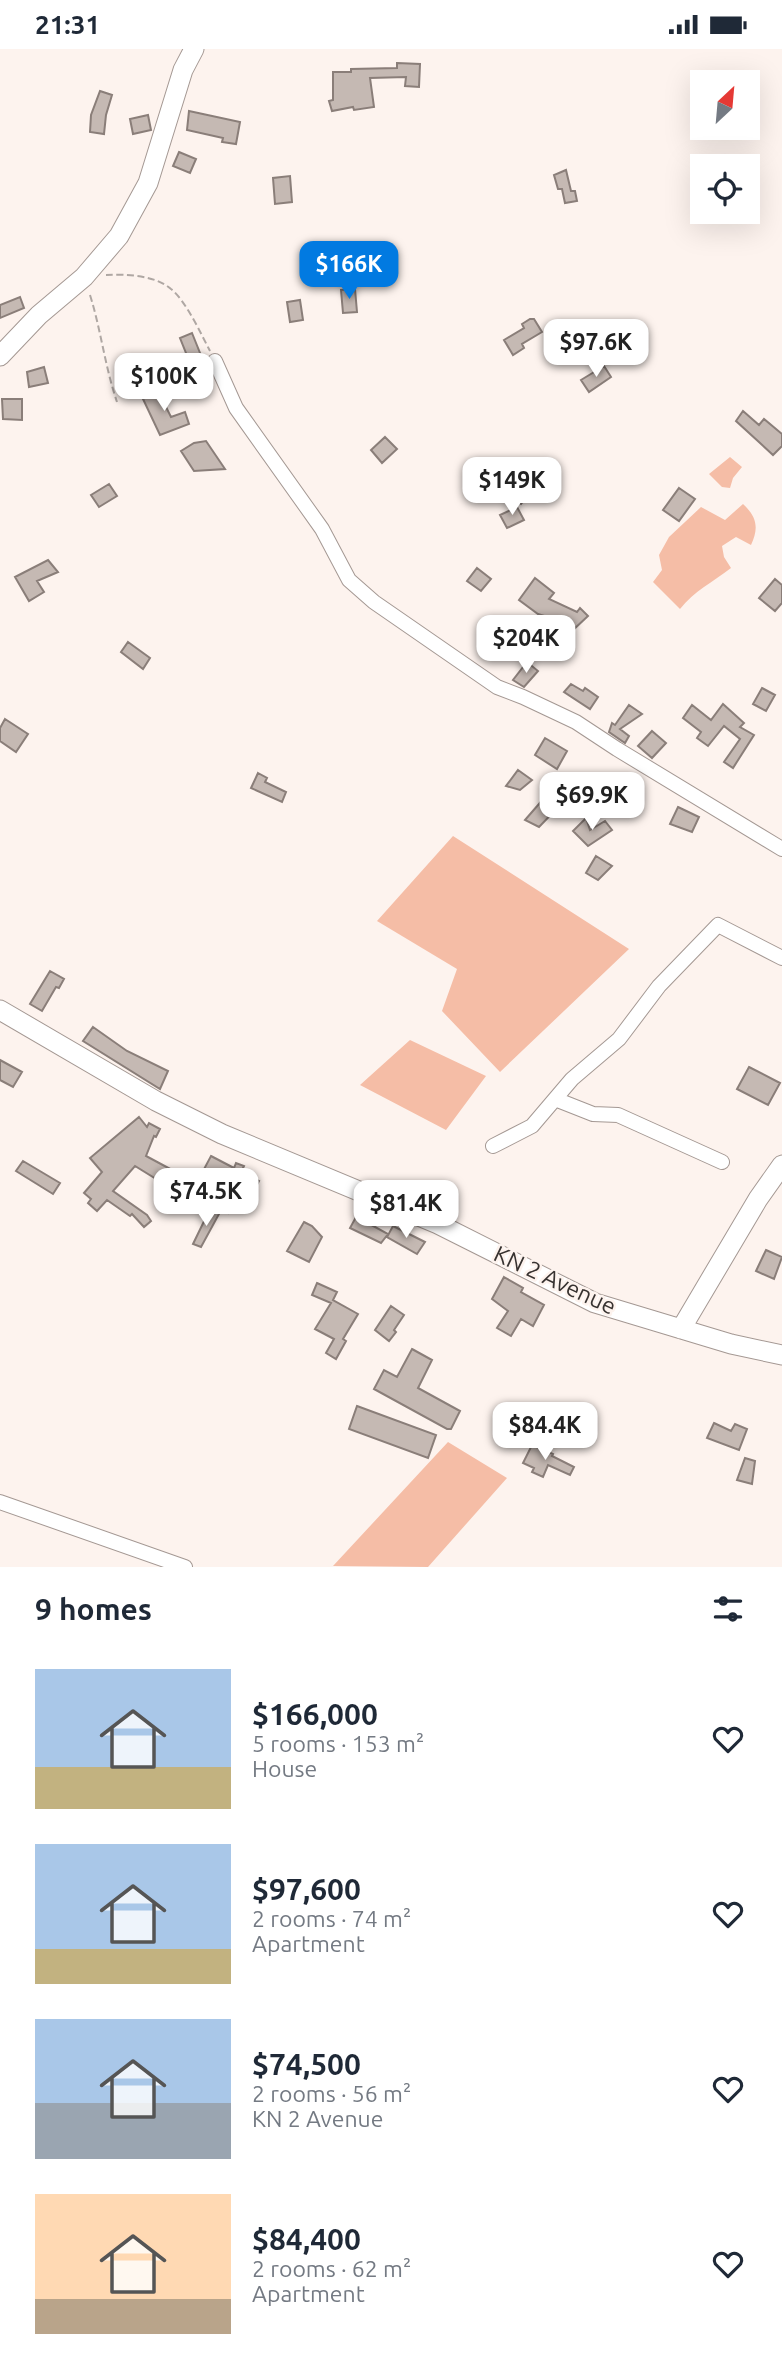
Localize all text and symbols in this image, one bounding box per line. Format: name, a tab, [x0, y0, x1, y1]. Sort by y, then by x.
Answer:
text: 21:31	[35, 10, 100, 39]
north arrow	[690, 70, 760, 140]
map controls	[690, 70, 760, 224]
button: locate	[690, 154, 760, 224]
pin: $166K	[300, 241, 398, 301]
text: $166K	[315, 251, 383, 276]
pin: $97.6K	[539, 319, 653, 379]
text: $97.6K	[560, 329, 632, 354]
pin: $100K	[115, 353, 213, 413]
text: $100K	[130, 363, 198, 388]
pin: $149K	[463, 457, 561, 517]
text: $149K	[478, 467, 546, 492]
pin: $204K	[477, 615, 575, 675]
text: $204K	[492, 625, 560, 650]
pin: $69.9K	[535, 773, 649, 832]
text: $69.9K	[556, 782, 628, 807]
pin: $74.5K	[149, 1169, 263, 1228]
text: $74.5K	[170, 1178, 242, 1203]
pin: $81.4K	[349, 1181, 463, 1240]
text: $81.4K	[370, 1190, 442, 1215]
street label: KN 2 Avenue	[490, 1240, 620, 1319]
pin: $84.4K	[488, 1403, 602, 1462]
text: $84.4K	[509, 1412, 581, 1437]
icon: filters	[709, 1590, 747, 1628]
text: 9 homes	[35, 1592, 152, 1626]
icon: home	[91, 1697, 175, 1781]
text: $166,000	[252, 1697, 378, 1731]
icon: heart	[709, 1720, 747, 1758]
text: 5 rooms · 153 m²	[252, 1731, 424, 1756]
text: House	[252, 1756, 317, 1781]
icon: home	[91, 1872, 175, 1956]
text: $97,600	[252, 1872, 361, 1906]
icon: heart	[709, 1895, 747, 1933]
text: 2 rooms · 74 m²	[252, 1906, 411, 1931]
text: Apartment	[252, 1931, 365, 1956]
icon: home	[91, 2047, 175, 2131]
text: $74,500	[252, 2047, 361, 2081]
icon: heart	[709, 2070, 747, 2108]
text: 2 rooms · 56 m²	[252, 2081, 411, 2106]
text: KN 2 Avenue	[252, 2106, 383, 2131]
icon: home	[91, 2222, 175, 2306]
text: $84,400	[252, 2222, 361, 2256]
icon: heart	[709, 2245, 747, 2283]
text: 2 rooms · 62 m²	[252, 2256, 411, 2281]
text: Apartment	[252, 2281, 365, 2306]

